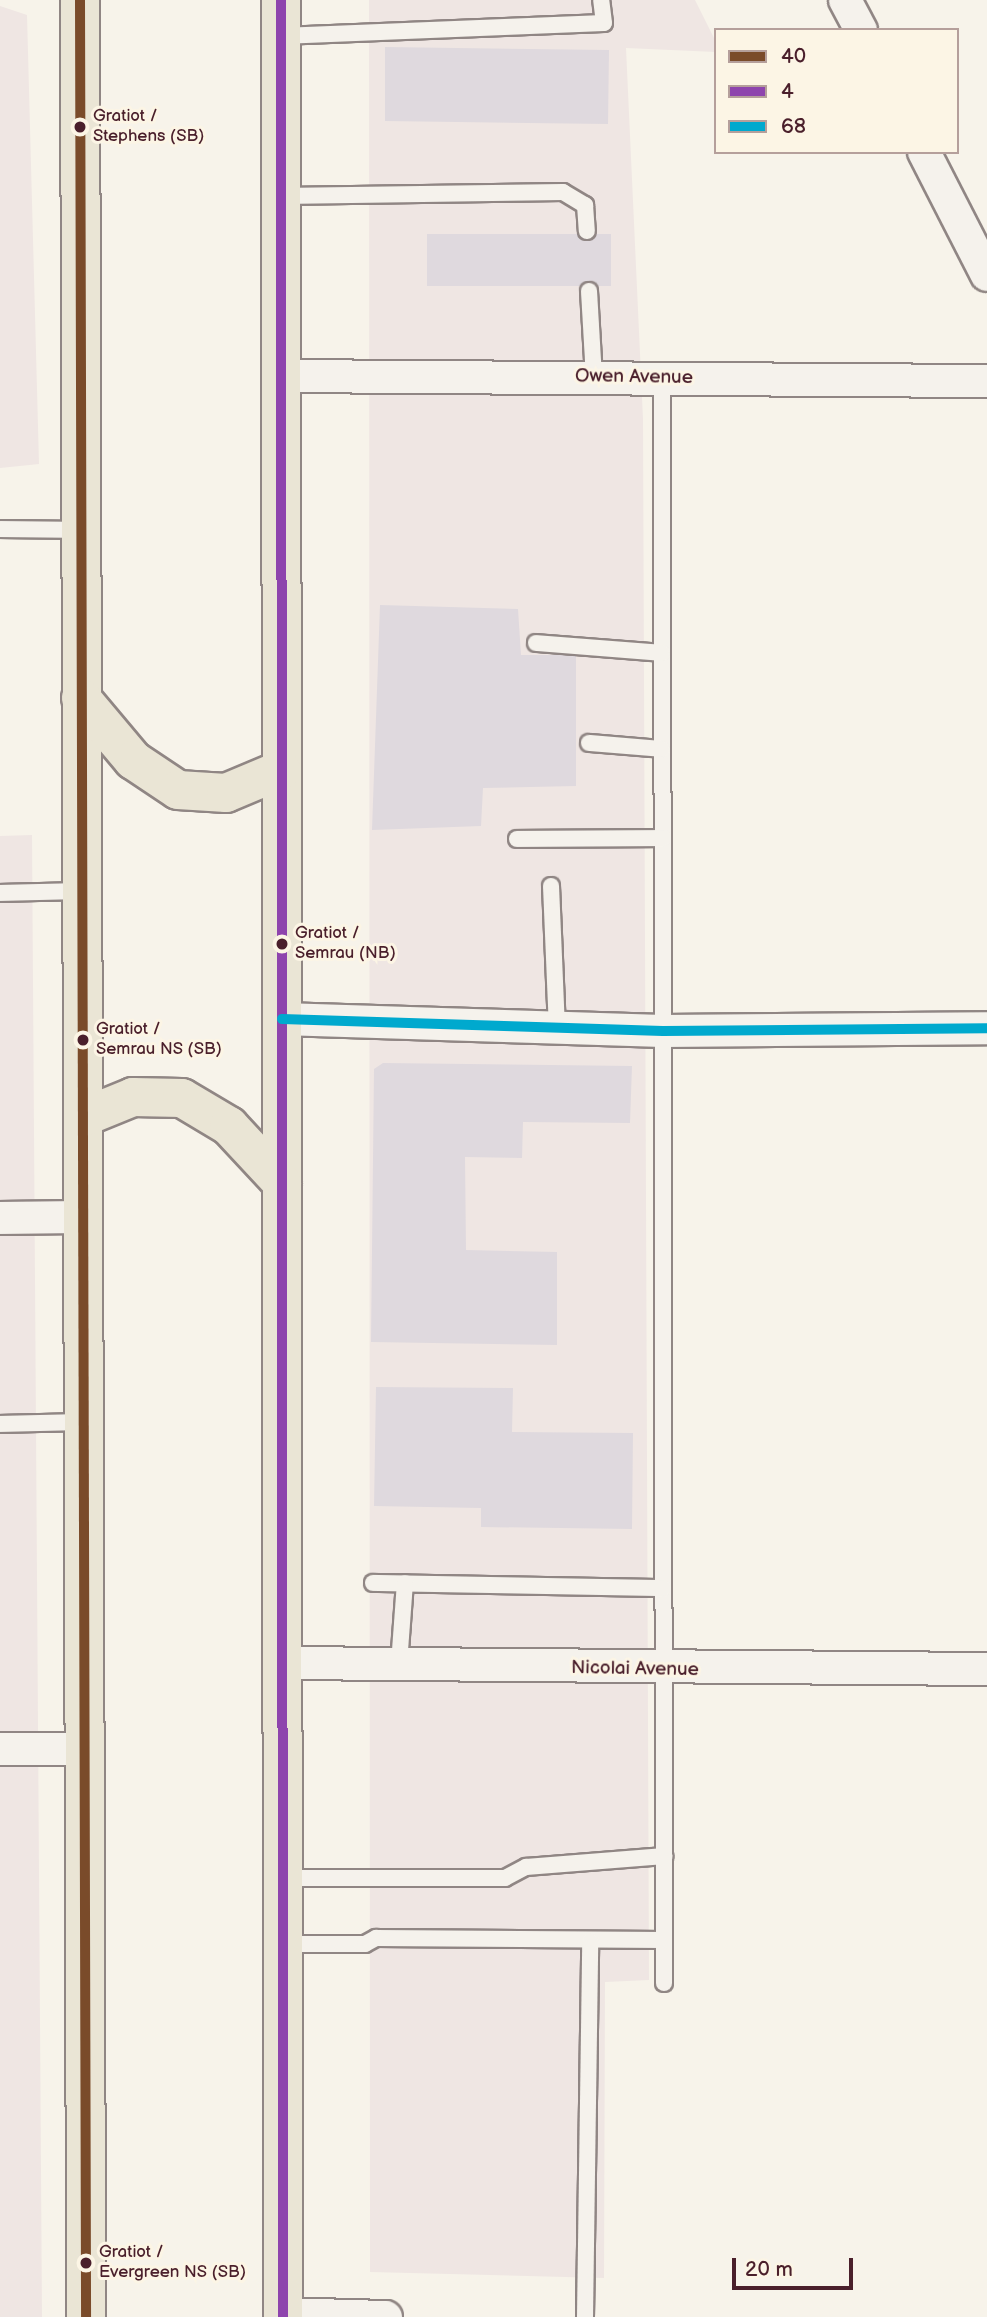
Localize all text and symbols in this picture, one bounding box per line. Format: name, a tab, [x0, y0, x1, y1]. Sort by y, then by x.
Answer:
legend	[714, 28, 959, 154]
text: 40	[781, 44, 806, 69]
text: 4	[781, 79, 794, 104]
place label: Gratiot / Stephens (SB)	[93, 107, 204, 147]
text: 68	[781, 114, 806, 139]
marker: Gratiot / Stephens (SB)	[73, 120, 87, 134]
street label: Owen Avenue	[575, 365, 693, 389]
place label: Gratiot / Semrau (NB)	[295, 924, 396, 964]
marker: Gratiot / Semrau (NB)	[275, 937, 289, 951]
place label: Gratiot / Semrau NS (SB)	[96, 1020, 222, 1060]
marker: Gratiot / Semrau NS (SB)	[76, 1033, 90, 1047]
street label: Nicolai Avenue	[571, 1656, 699, 1682]
place label: Gratiot / Evergreen NS (SB)	[99, 2243, 246, 2283]
scale bar	[735, 2244, 856, 2288]
marker: Gratiot / Evergreen NS (SB)	[79, 2256, 93, 2270]
text: 20 m	[745, 2257, 793, 2282]

